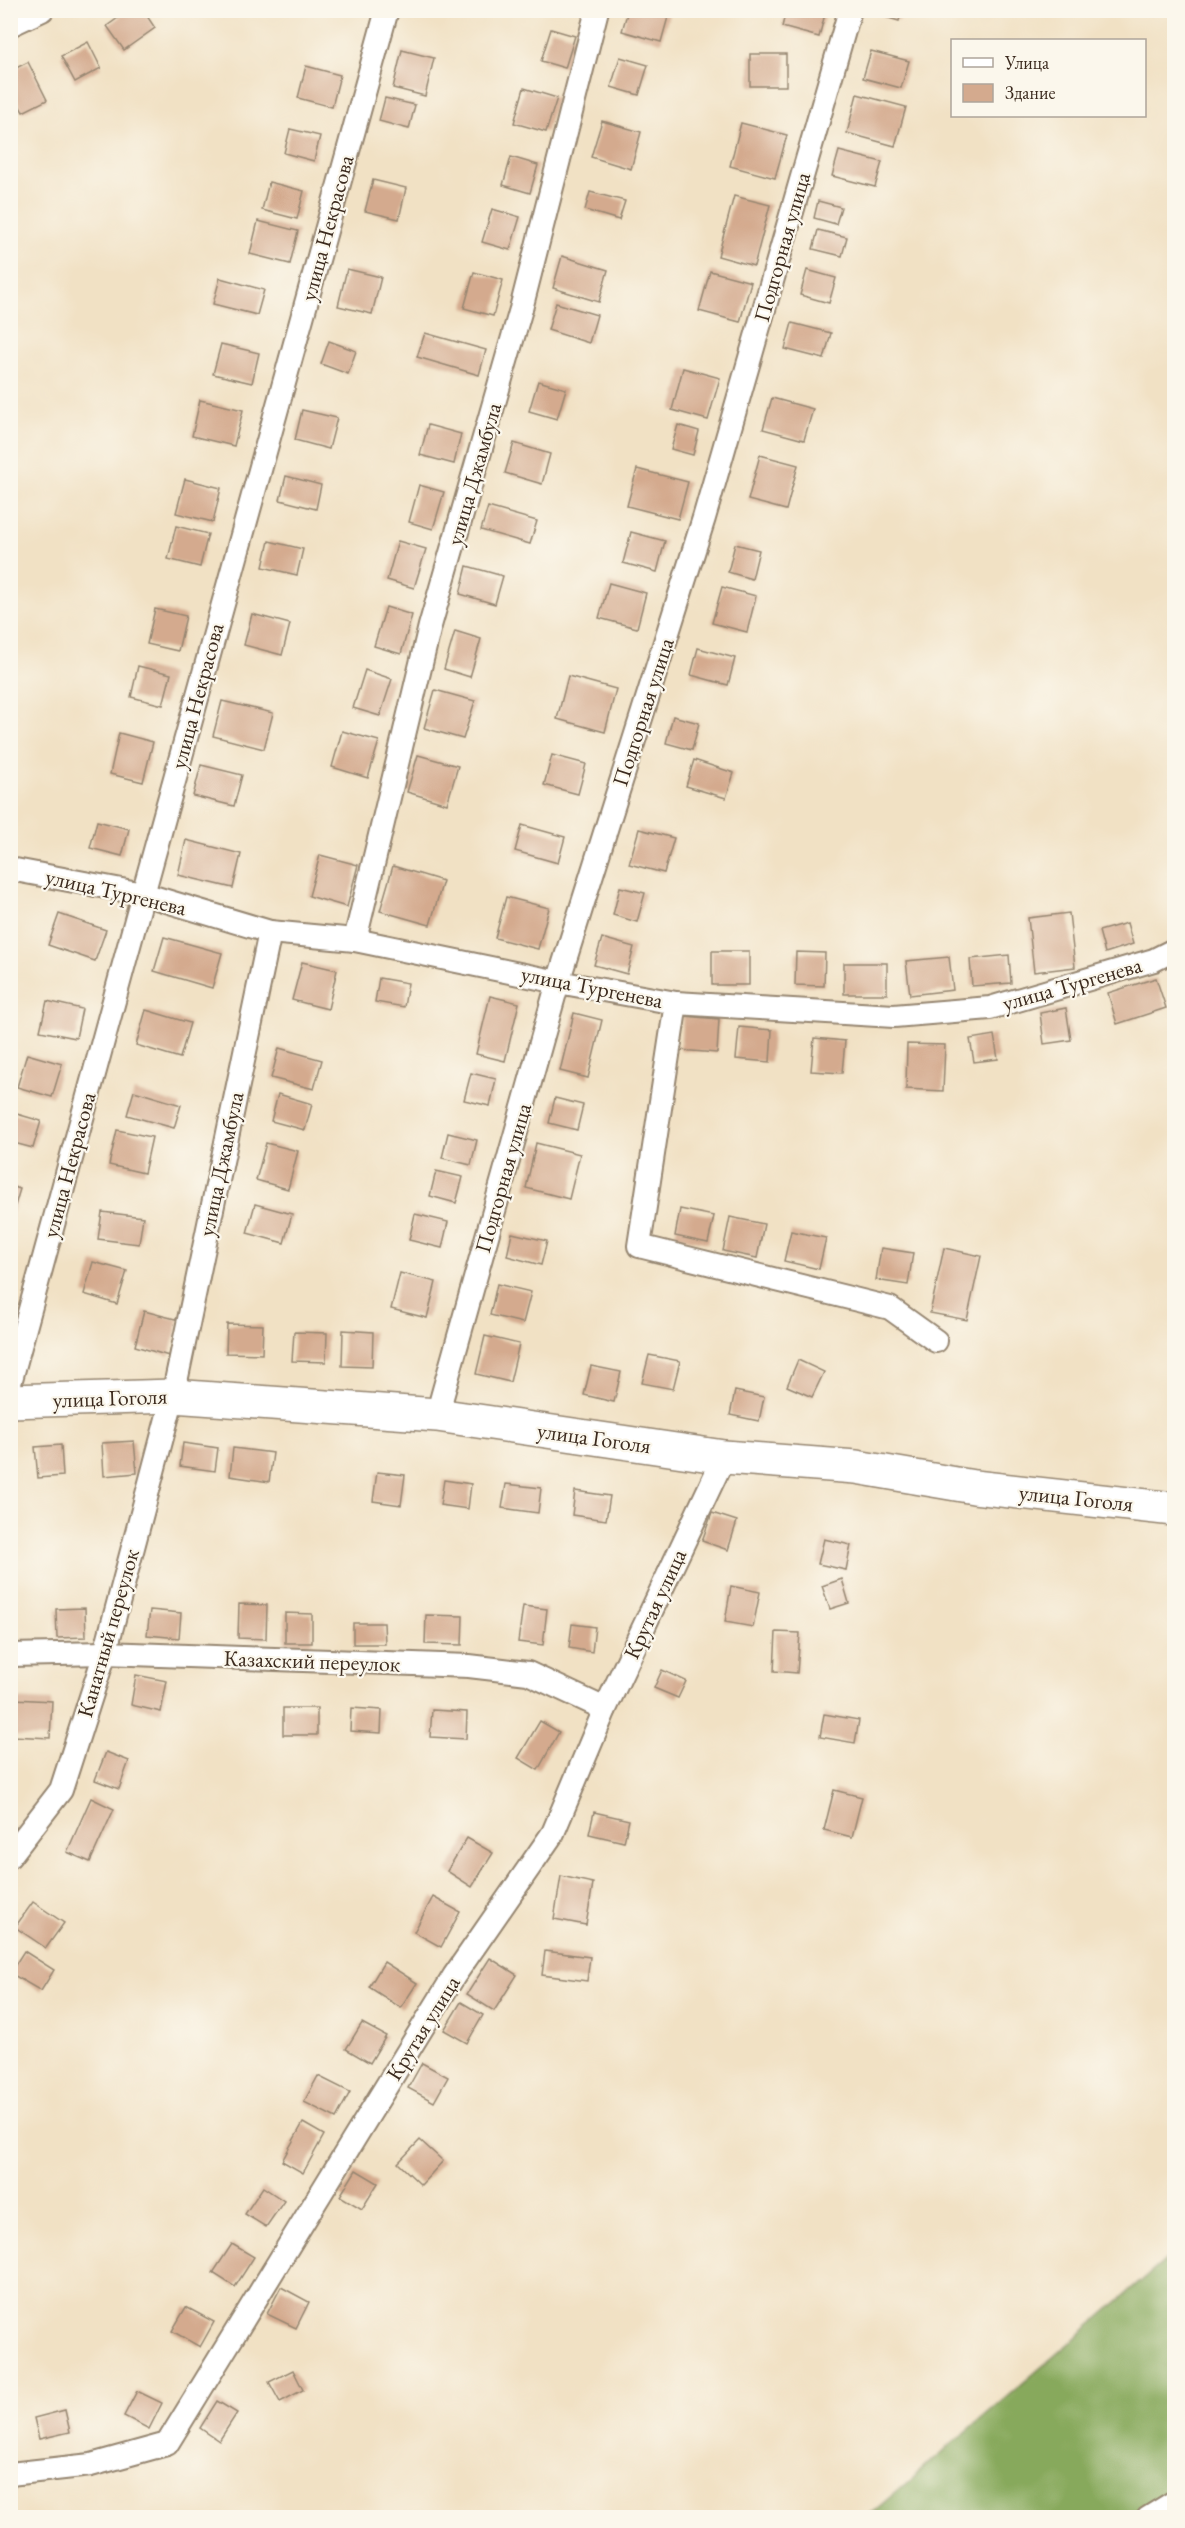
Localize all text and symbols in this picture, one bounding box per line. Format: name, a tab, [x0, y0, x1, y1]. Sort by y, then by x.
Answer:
legend	[951, 39, 1146, 117]
text: Улица	[1004, 51, 1050, 74]
text: Здание	[1005, 81, 1055, 104]
street label: улица Некрасова	[294, 152, 360, 304]
street label: Подгорная улица	[747, 169, 817, 325]
street label: улица Джамбула	[440, 399, 508, 549]
street label: улица Некрасова	[164, 620, 230, 772]
street label: Подгорная улица	[605, 634, 681, 790]
street label: улица Тургенева	[43, 862, 190, 922]
street label: улица Тургенева	[999, 950, 1145, 1018]
street label: улица Тургенева	[519, 959, 666, 1015]
street label: улица Некрасова	[36, 1089, 102, 1241]
street label: улица Джамбула	[192, 1089, 251, 1239]
street label: Подгорная улица	[468, 1100, 538, 1256]
street label: улица Гоголя	[52, 1382, 168, 1414]
street label: улица Гоголя	[535, 1416, 653, 1460]
street label: улица Гоголя	[1017, 1478, 1135, 1518]
street label: Крутая улица	[617, 1544, 693, 1664]
street label: Канатный переулок	[70, 1545, 146, 1721]
street label: Казахский переулок	[223, 1643, 401, 1679]
street label: Крутая улица	[379, 1970, 467, 2086]

